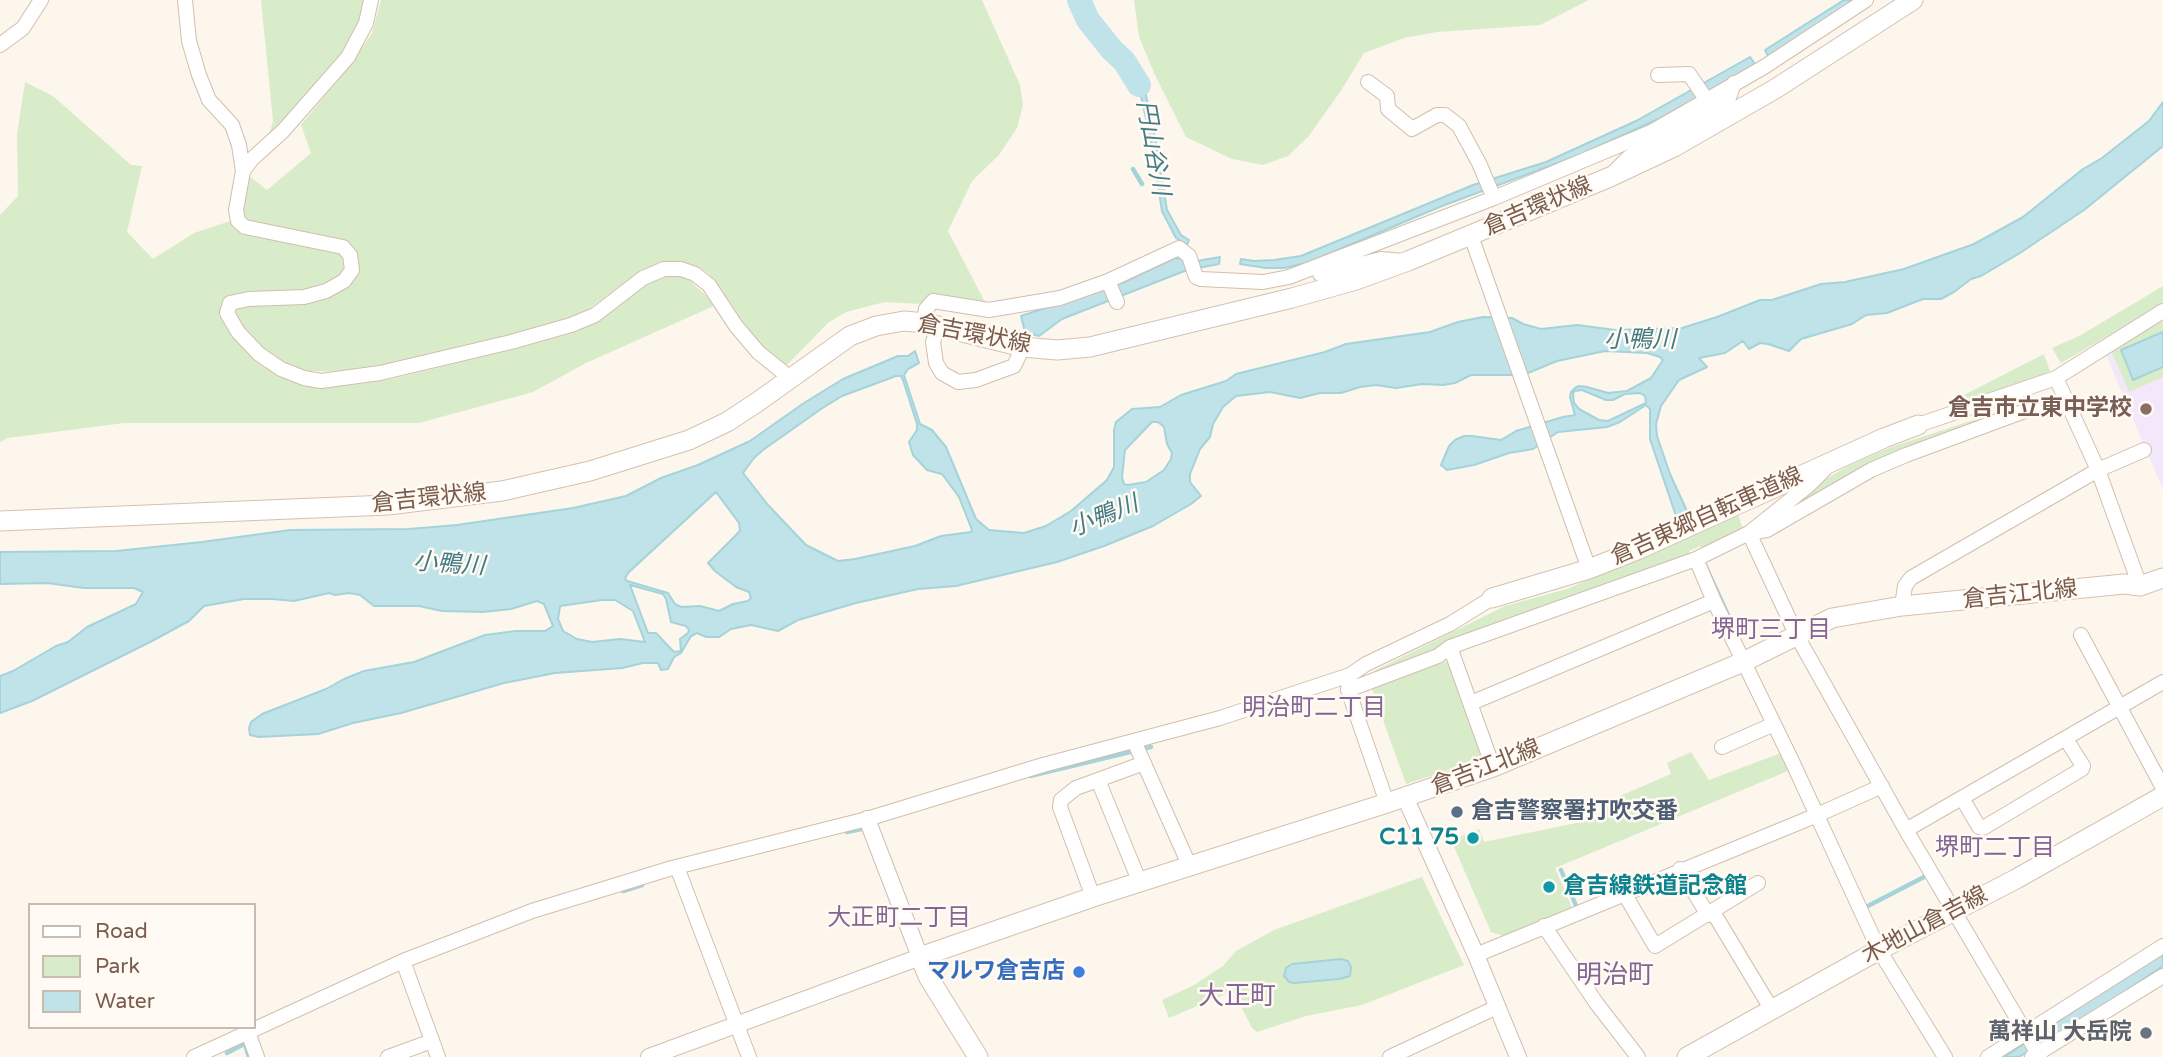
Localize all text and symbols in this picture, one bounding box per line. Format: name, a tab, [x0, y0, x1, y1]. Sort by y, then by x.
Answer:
water label: 円山谷川	[1129, 98, 1175, 198]
street label: 倉吉環状線	[1480, 172, 1596, 242]
street label: 倉吉環状線	[915, 310, 1033, 360]
water label: 小鴨川	[1604, 327, 1676, 355]
place label: 倉吉市立東中学校	[1948, 395, 2132, 423]
marker: 倉吉市立東中学校	[2138, 401, 2154, 417]
street label: 倉吉東郷自転車道線	[1607, 462, 1807, 572]
street label: 倉吉環状線	[370, 479, 488, 519]
water label: 小鴨川	[1065, 490, 1143, 544]
water label: 小鴨川	[412, 548, 486, 582]
street label: 倉吉江北線	[1961, 575, 2079, 615]
district label: 堺町三丁目	[1711, 617, 1831, 645]
district label: 明治町二丁目	[1242, 695, 1386, 723]
street label: 倉吉江北線	[1427, 735, 1545, 801]
place label: 倉吉警察署打吹交番	[1471, 798, 1678, 826]
marker: 倉吉警察署打吹交番	[1449, 804, 1465, 820]
place label: C11 75	[1379, 824, 1459, 852]
marker: C11 75	[1465, 830, 1481, 846]
district label: 堺町二丁目	[1935, 835, 2055, 863]
place label: 倉吉線鉄道記念館	[1563, 873, 1747, 901]
marker: 倉吉線鉄道記念館	[1541, 879, 1557, 895]
street label: 木地山倉吉線	[1858, 881, 1992, 971]
legend	[28, 903, 256, 1029]
district label: 大正町二丁目	[827, 905, 971, 933]
text: Road	[95, 919, 148, 944]
text: Park	[95, 954, 140, 979]
place label: マルワ倉吉店	[927, 958, 1065, 986]
district label: 明治町	[1576, 960, 1654, 992]
marker: マルワ倉吉店	[1071, 964, 1087, 980]
district label: 大正町	[1198, 981, 1276, 1013]
text: Water	[95, 989, 155, 1014]
place label: 萬祥山 大岳院	[1988, 1019, 2132, 1047]
marker: 萬祥山 大岳院	[2138, 1025, 2154, 1041]

